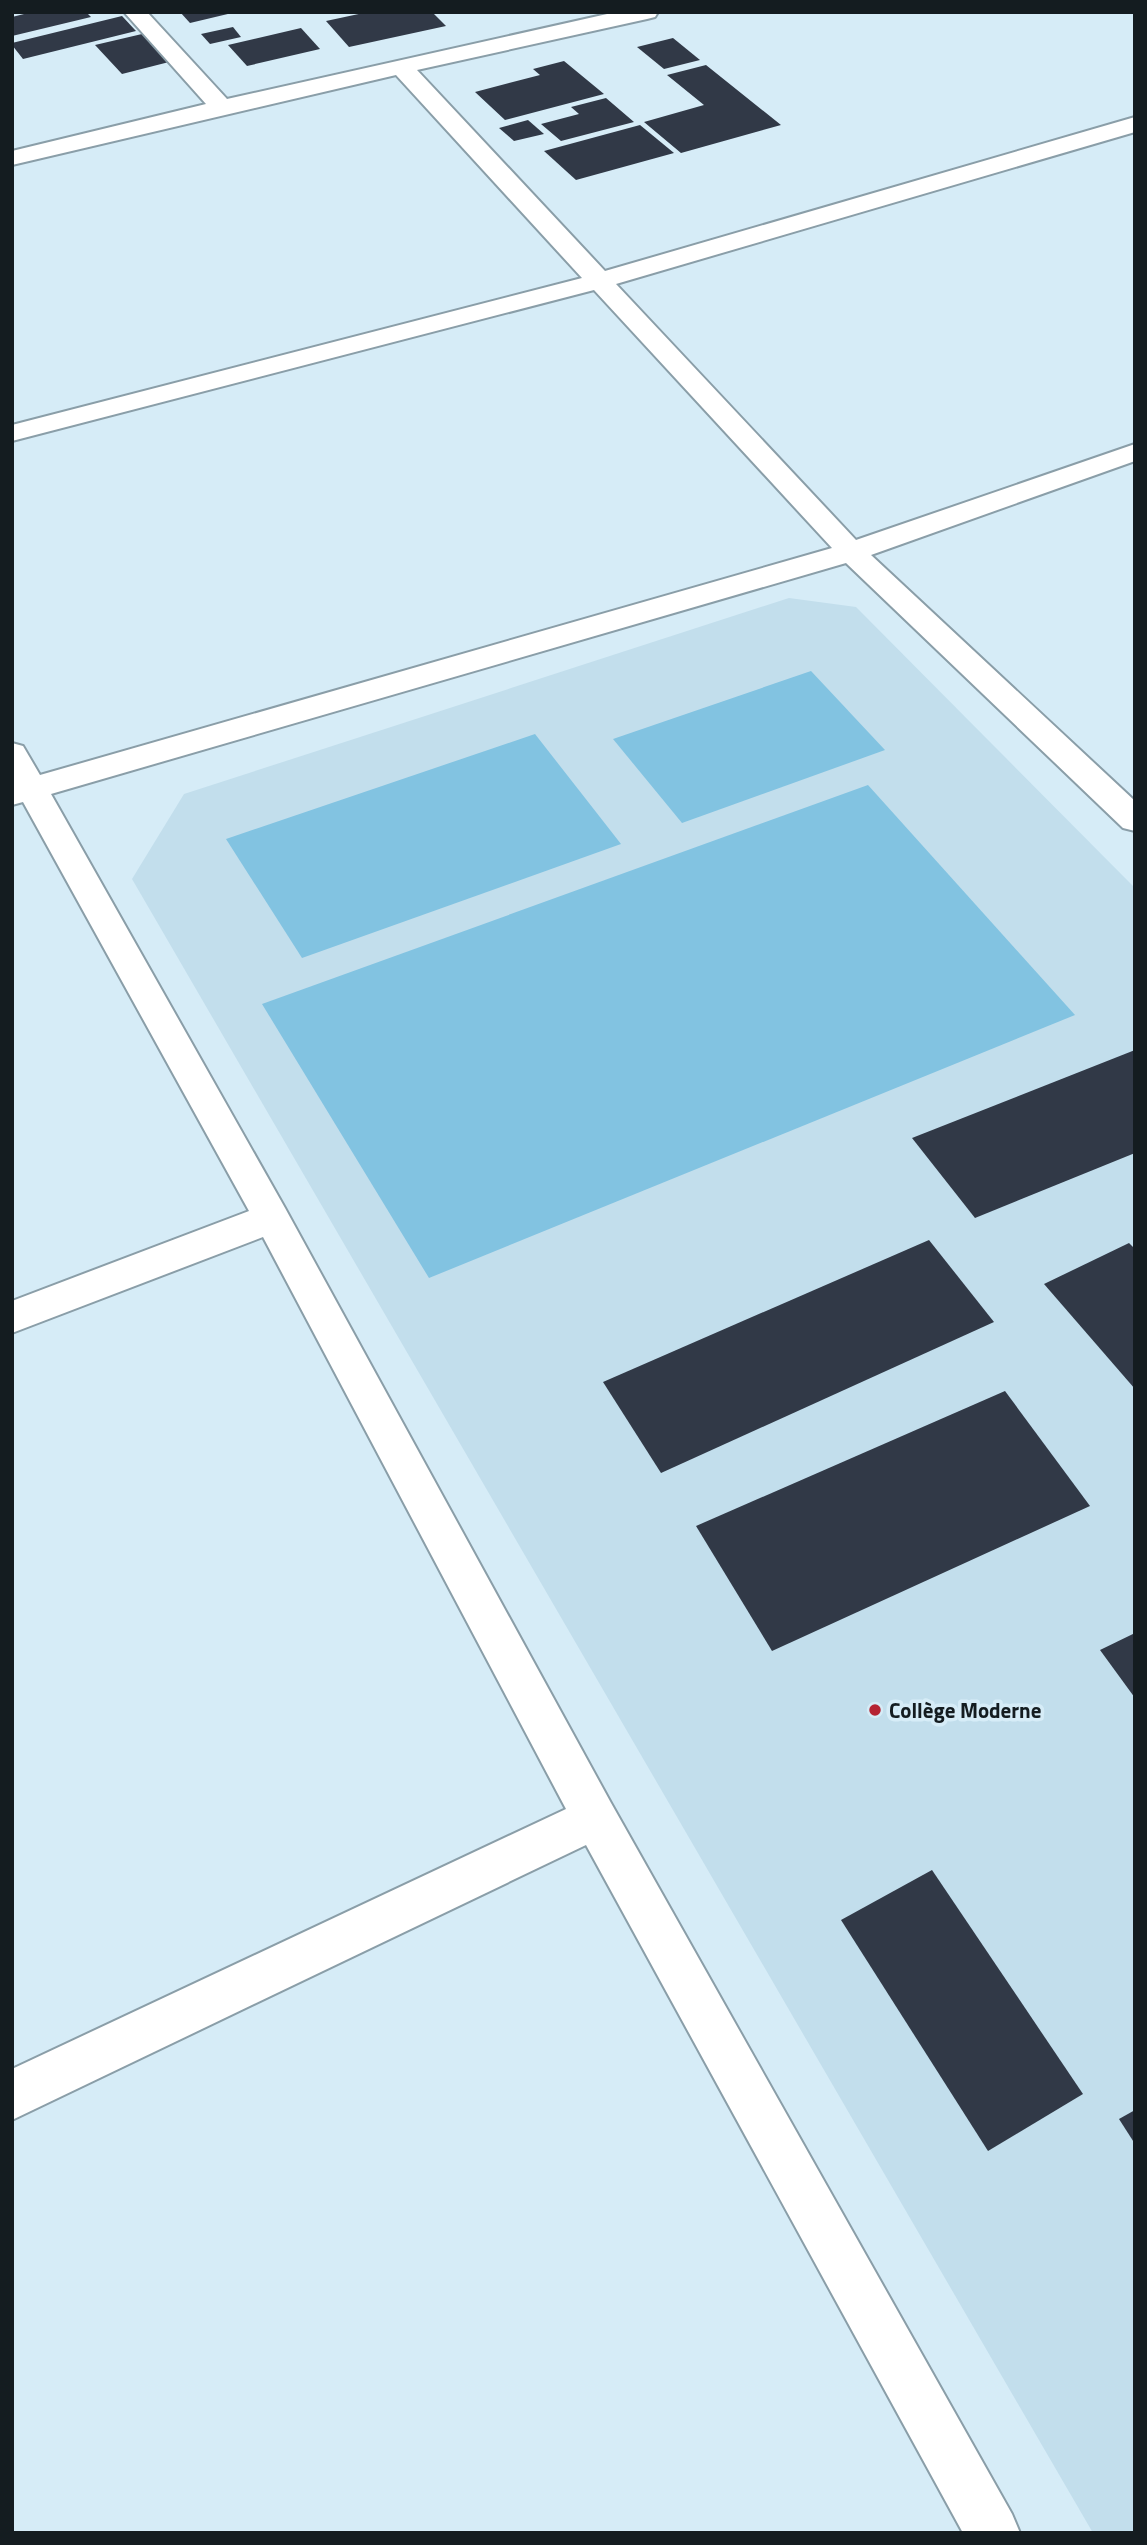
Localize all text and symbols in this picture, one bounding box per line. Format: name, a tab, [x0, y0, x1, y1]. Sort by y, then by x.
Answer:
place label: Collège Moderne	[889, 1694, 1041, 1726]
marker: Collège Moderne	[867, 1702, 883, 1718]

